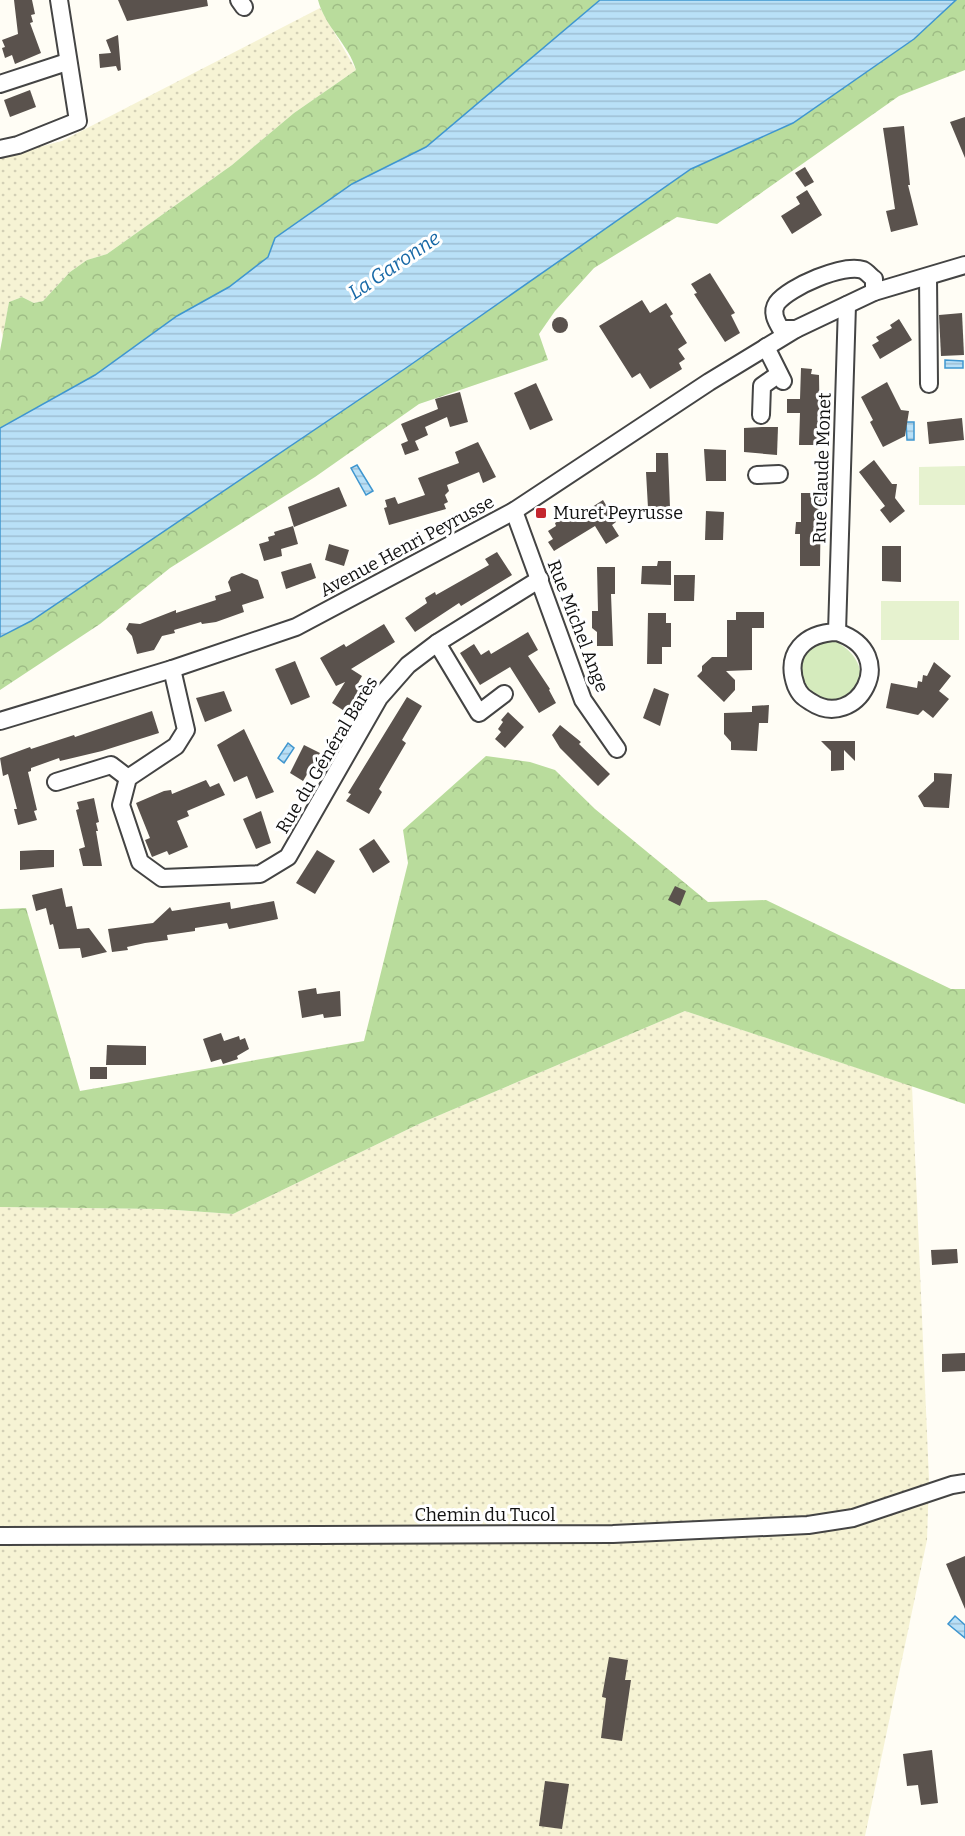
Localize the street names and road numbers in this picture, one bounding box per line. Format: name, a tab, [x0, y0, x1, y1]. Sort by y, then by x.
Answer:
street label: Rue Claude Monet	[808, 392, 836, 544]
street label: Avenue Henri Peyrusse	[316, 491, 498, 601]
street label: Rue Michel Ange	[543, 557, 613, 695]
street label: Rue du Général Barès	[271, 673, 383, 837]
street label: Chemin du Tucol	[415, 1504, 555, 1526]

